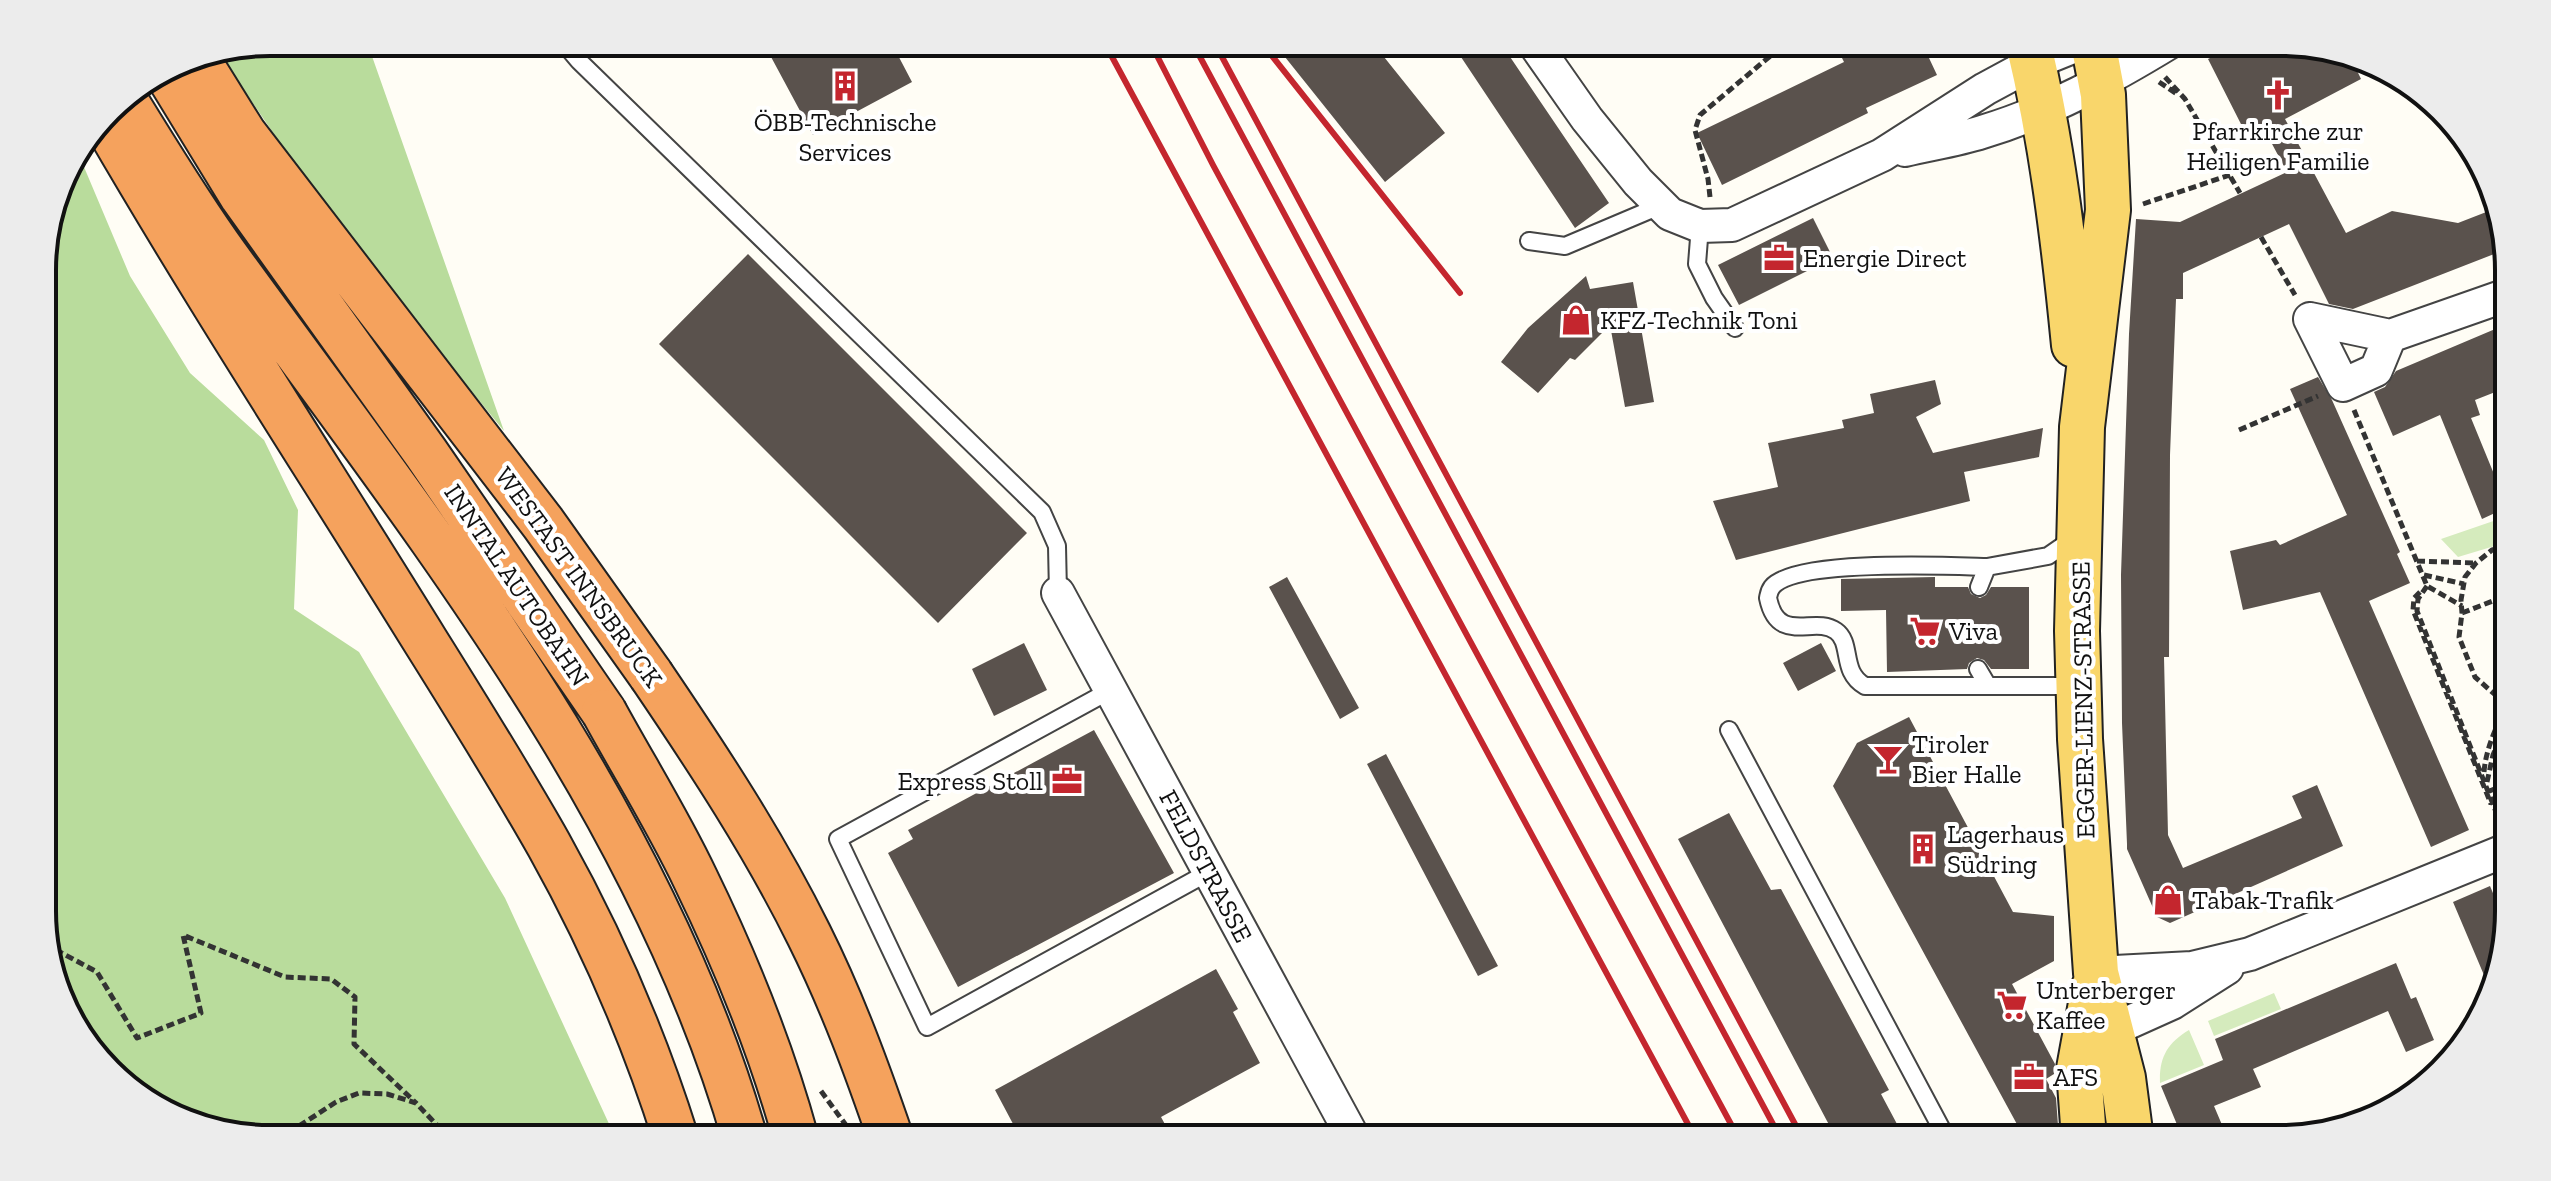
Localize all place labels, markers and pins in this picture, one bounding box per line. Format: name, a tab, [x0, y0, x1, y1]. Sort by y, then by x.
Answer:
building icon: ÖBB-Technische Services	[828, 69, 862, 103]
church icon: Pfarrkirche zur Heiligen Familie	[2261, 78, 2295, 112]
place label: ÖBB-Technische Services	[754, 106, 936, 168]
place label: Pfarrkirche zur Heiligen Familie	[2187, 115, 2369, 177]
office icon: Energie Direct	[1762, 241, 1796, 275]
place label: Energie Direct	[1803, 242, 1967, 274]
shop icon: KFZ-Technik Toni	[1559, 303, 1593, 337]
place label: KFZ-Technik Toni	[1600, 304, 1798, 336]
supermarket icon: Viva	[1908, 614, 1942, 648]
place label: Viva	[1948, 615, 1999, 647]
place label: Tiroler Bier Halle	[1912, 728, 2022, 790]
bar icon: Tiroler Bier Halle	[1871, 742, 1905, 776]
office icon: Express Stoll	[1050, 764, 1084, 798]
place label: Express Stoll	[898, 765, 1043, 797]
place label: Lagerhaus Südring	[1947, 818, 2064, 880]
building icon: Lagerhaus Südring	[1906, 832, 1940, 866]
shop icon: Tabak-Trafik	[2151, 883, 2185, 917]
place label: Tabak-Trafik	[2192, 884, 2334, 916]
place label: Unterberger Kaffee	[2036, 974, 2176, 1036]
supermarket icon: Unterberger Kaffee	[1995, 988, 2029, 1022]
office icon: AFS	[2012, 1060, 2046, 1094]
place label: AFS	[2053, 1061, 2098, 1093]

